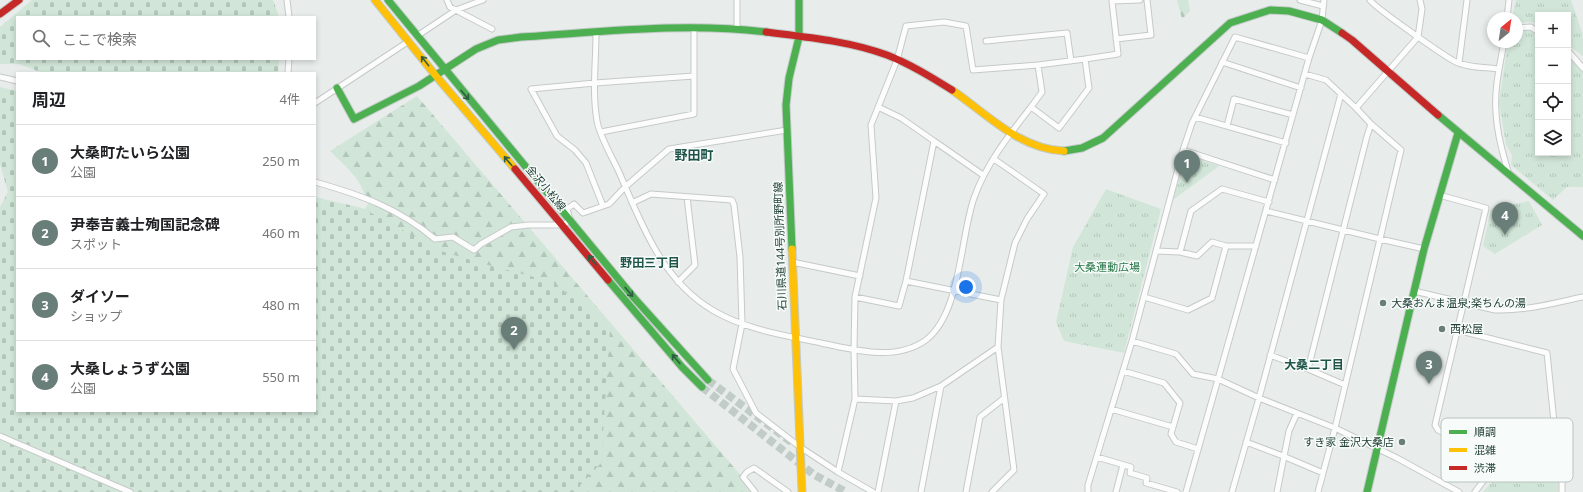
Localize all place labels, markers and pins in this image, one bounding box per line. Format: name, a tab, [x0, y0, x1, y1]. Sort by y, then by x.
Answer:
pin: 1	[1174, 150, 1200, 183]
pin: 4	[1492, 202, 1518, 235]
place label: 大桑おんま温泉;楽ちんの湯	[1391, 295, 1526, 310]
marker: 大桑おんま温泉;楽ちんの湯	[1378, 298, 1388, 308]
pin: 2	[501, 317, 527, 350]
place label: 西松屋	[1450, 321, 1483, 336]
marker: 西松屋	[1437, 324, 1447, 334]
pin: 3	[1416, 351, 1442, 384]
place label: すき家 金沢大桑店	[1303, 434, 1394, 449]
marker: すき家 金沢大桑店	[1397, 437, 1407, 447]

